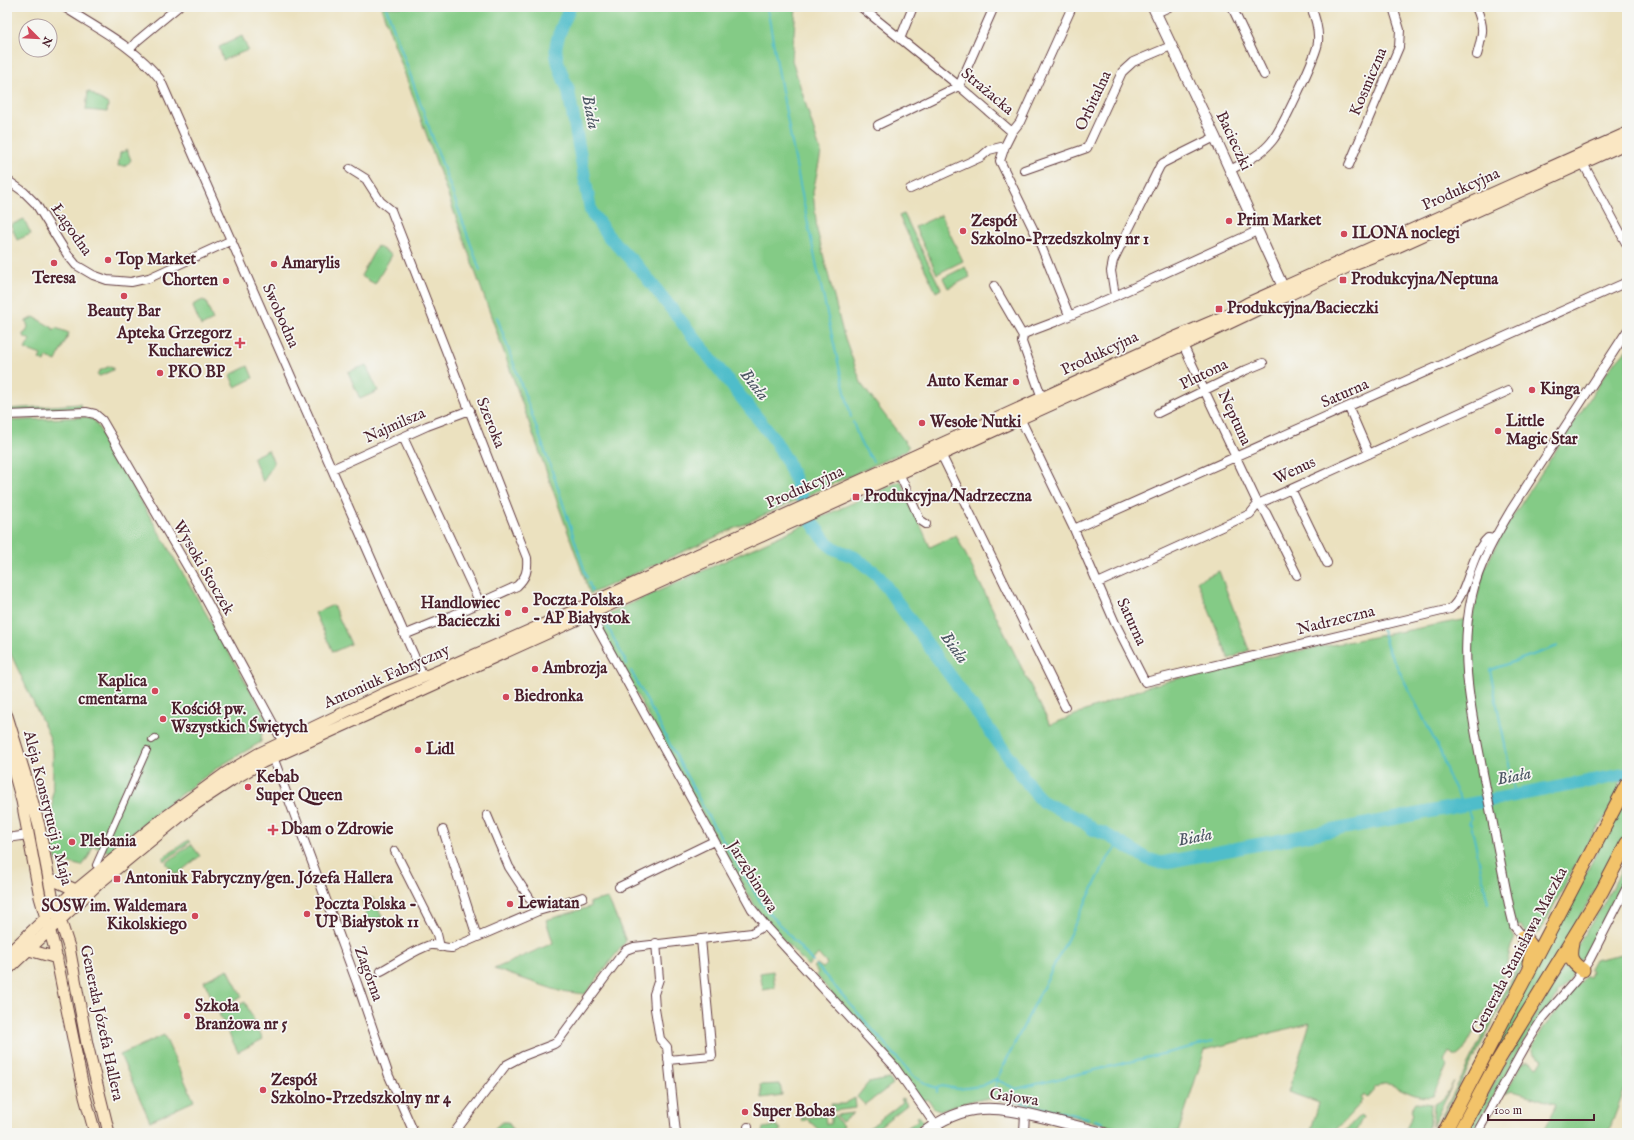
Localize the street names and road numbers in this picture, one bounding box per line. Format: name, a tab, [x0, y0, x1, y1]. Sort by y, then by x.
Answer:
street label: Kosmiczna	[1346, 45, 1392, 119]
street label: Strażacka	[956, 64, 1018, 120]
street label: Orbitalna	[1071, 68, 1117, 134]
street label: Bacieczki	[1211, 108, 1255, 174]
street label: Produkcyjna	[1419, 164, 1503, 216]
street label: Łagodna	[46, 200, 96, 260]
street label: Swobodna	[257, 281, 303, 351]
street label: Produkcyjna	[1058, 327, 1142, 381]
street label: Plutona	[1177, 355, 1232, 395]
street label: Saturna	[1318, 375, 1372, 413]
street label: Neptuna	[1213, 387, 1255, 449]
street label: Szeroka	[471, 395, 509, 451]
street label: Najmilsza	[361, 404, 429, 448]
street label: Wenus	[1271, 452, 1320, 489]
street label: Produkcyjna	[763, 462, 847, 514]
street label: Wysoki Stoczek	[168, 517, 238, 619]
street label: Saturna	[1111, 595, 1151, 649]
street label: Nadrzeczna	[1295, 602, 1377, 640]
street label: Antoniuk Fabryczny	[320, 640, 453, 714]
street label: Aleja Konstytucji 3 Maja	[18, 728, 76, 887]
street label: Jarzębinowa	[721, 836, 782, 917]
street label: Generała Stanisława Maczka	[1467, 864, 1573, 1038]
street label: Generała Józefa Hallera	[75, 943, 127, 1103]
street label: Zagórna	[349, 944, 387, 1004]
street label: Gajowa	[988, 1085, 1040, 1111]

